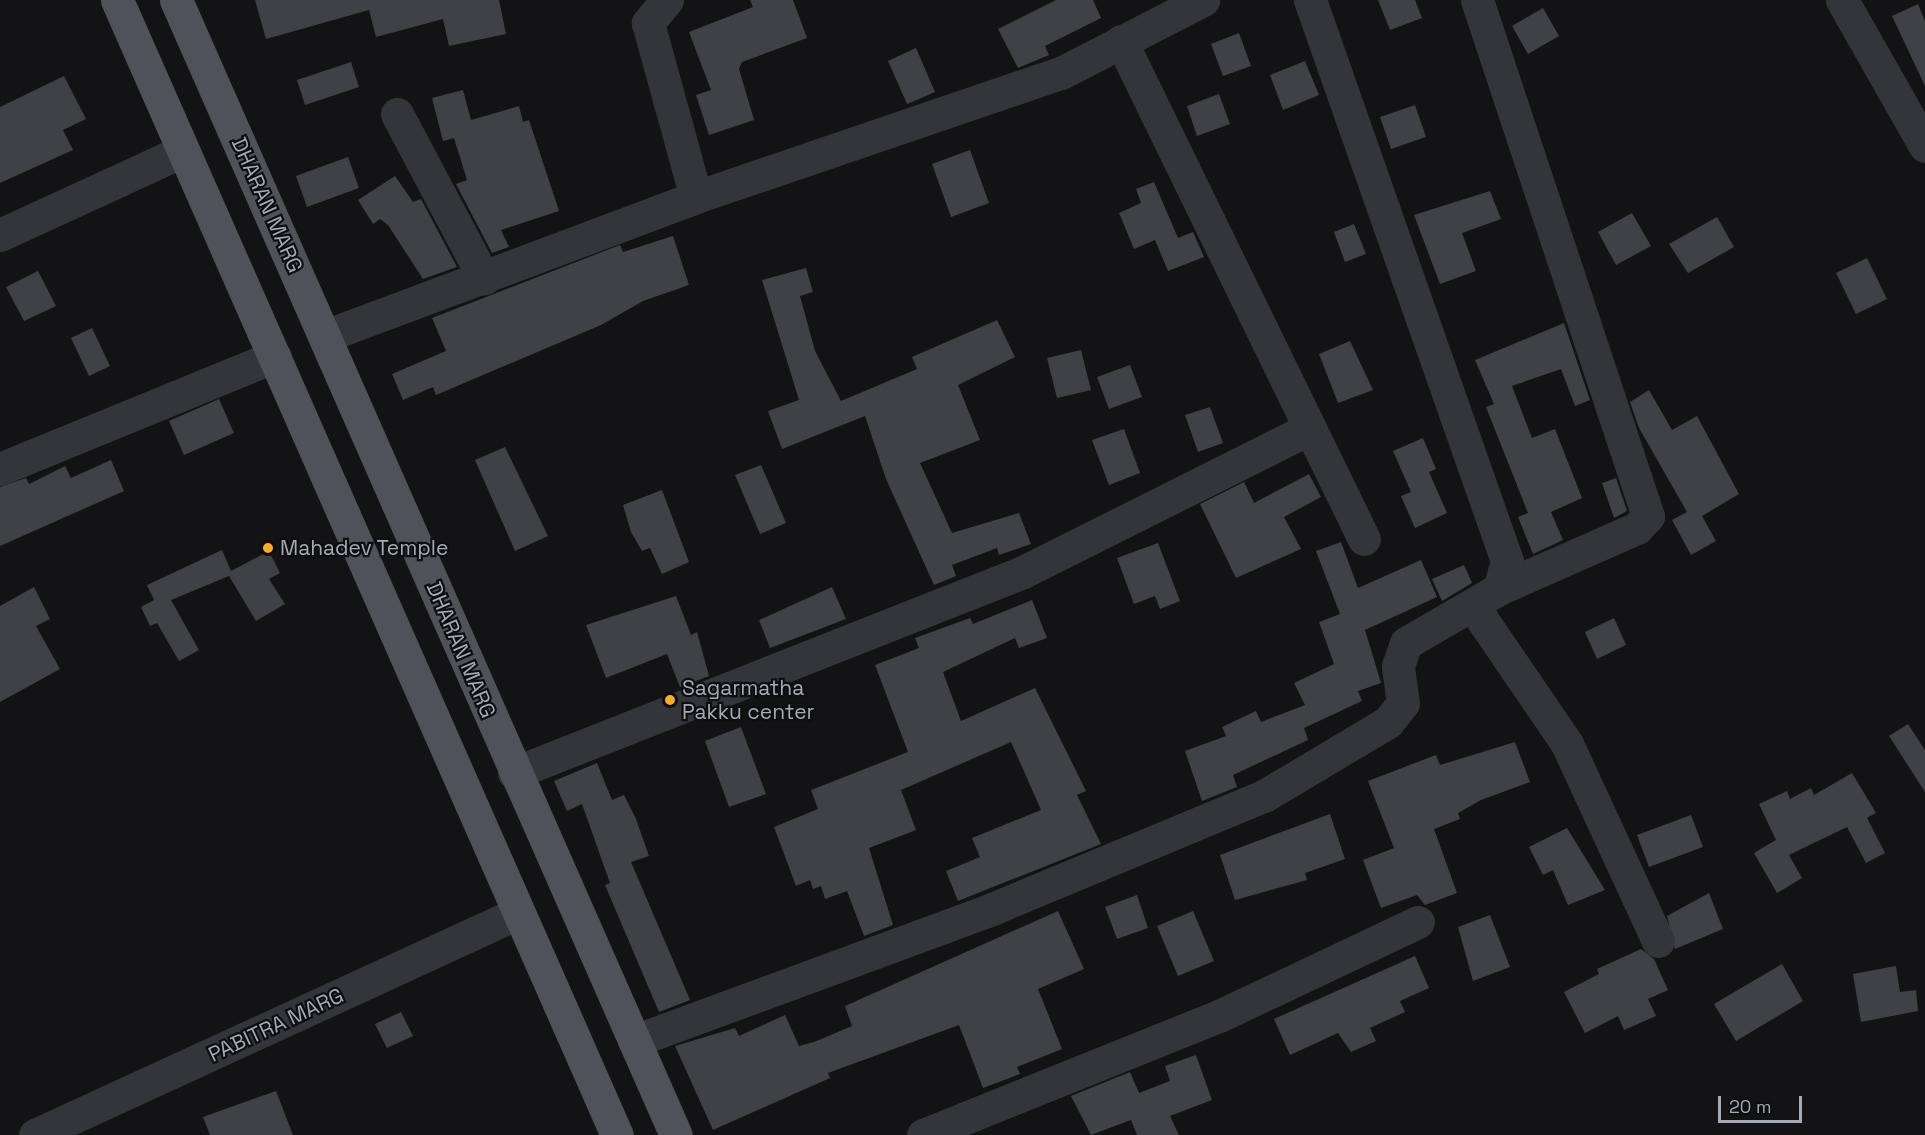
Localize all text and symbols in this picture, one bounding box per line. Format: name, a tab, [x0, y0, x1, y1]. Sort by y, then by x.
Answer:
street label: DHARAN MARG	[226, 134, 308, 276]
place label: Mahadev Temple	[280, 535, 449, 561]
marker: Mahadev Temple	[261, 541, 275, 555]
street label: DHARAN MARG	[421, 578, 501, 722]
place label: Sagarmatha Pakku center	[682, 675, 815, 725]
marker: Sagarmatha Pakku center	[663, 693, 677, 707]
street label: PABITRA MARG	[204, 983, 348, 1067]
scale bar	[1721, 1084, 1805, 1122]
text: 20 m	[1729, 1095, 1772, 1118]

